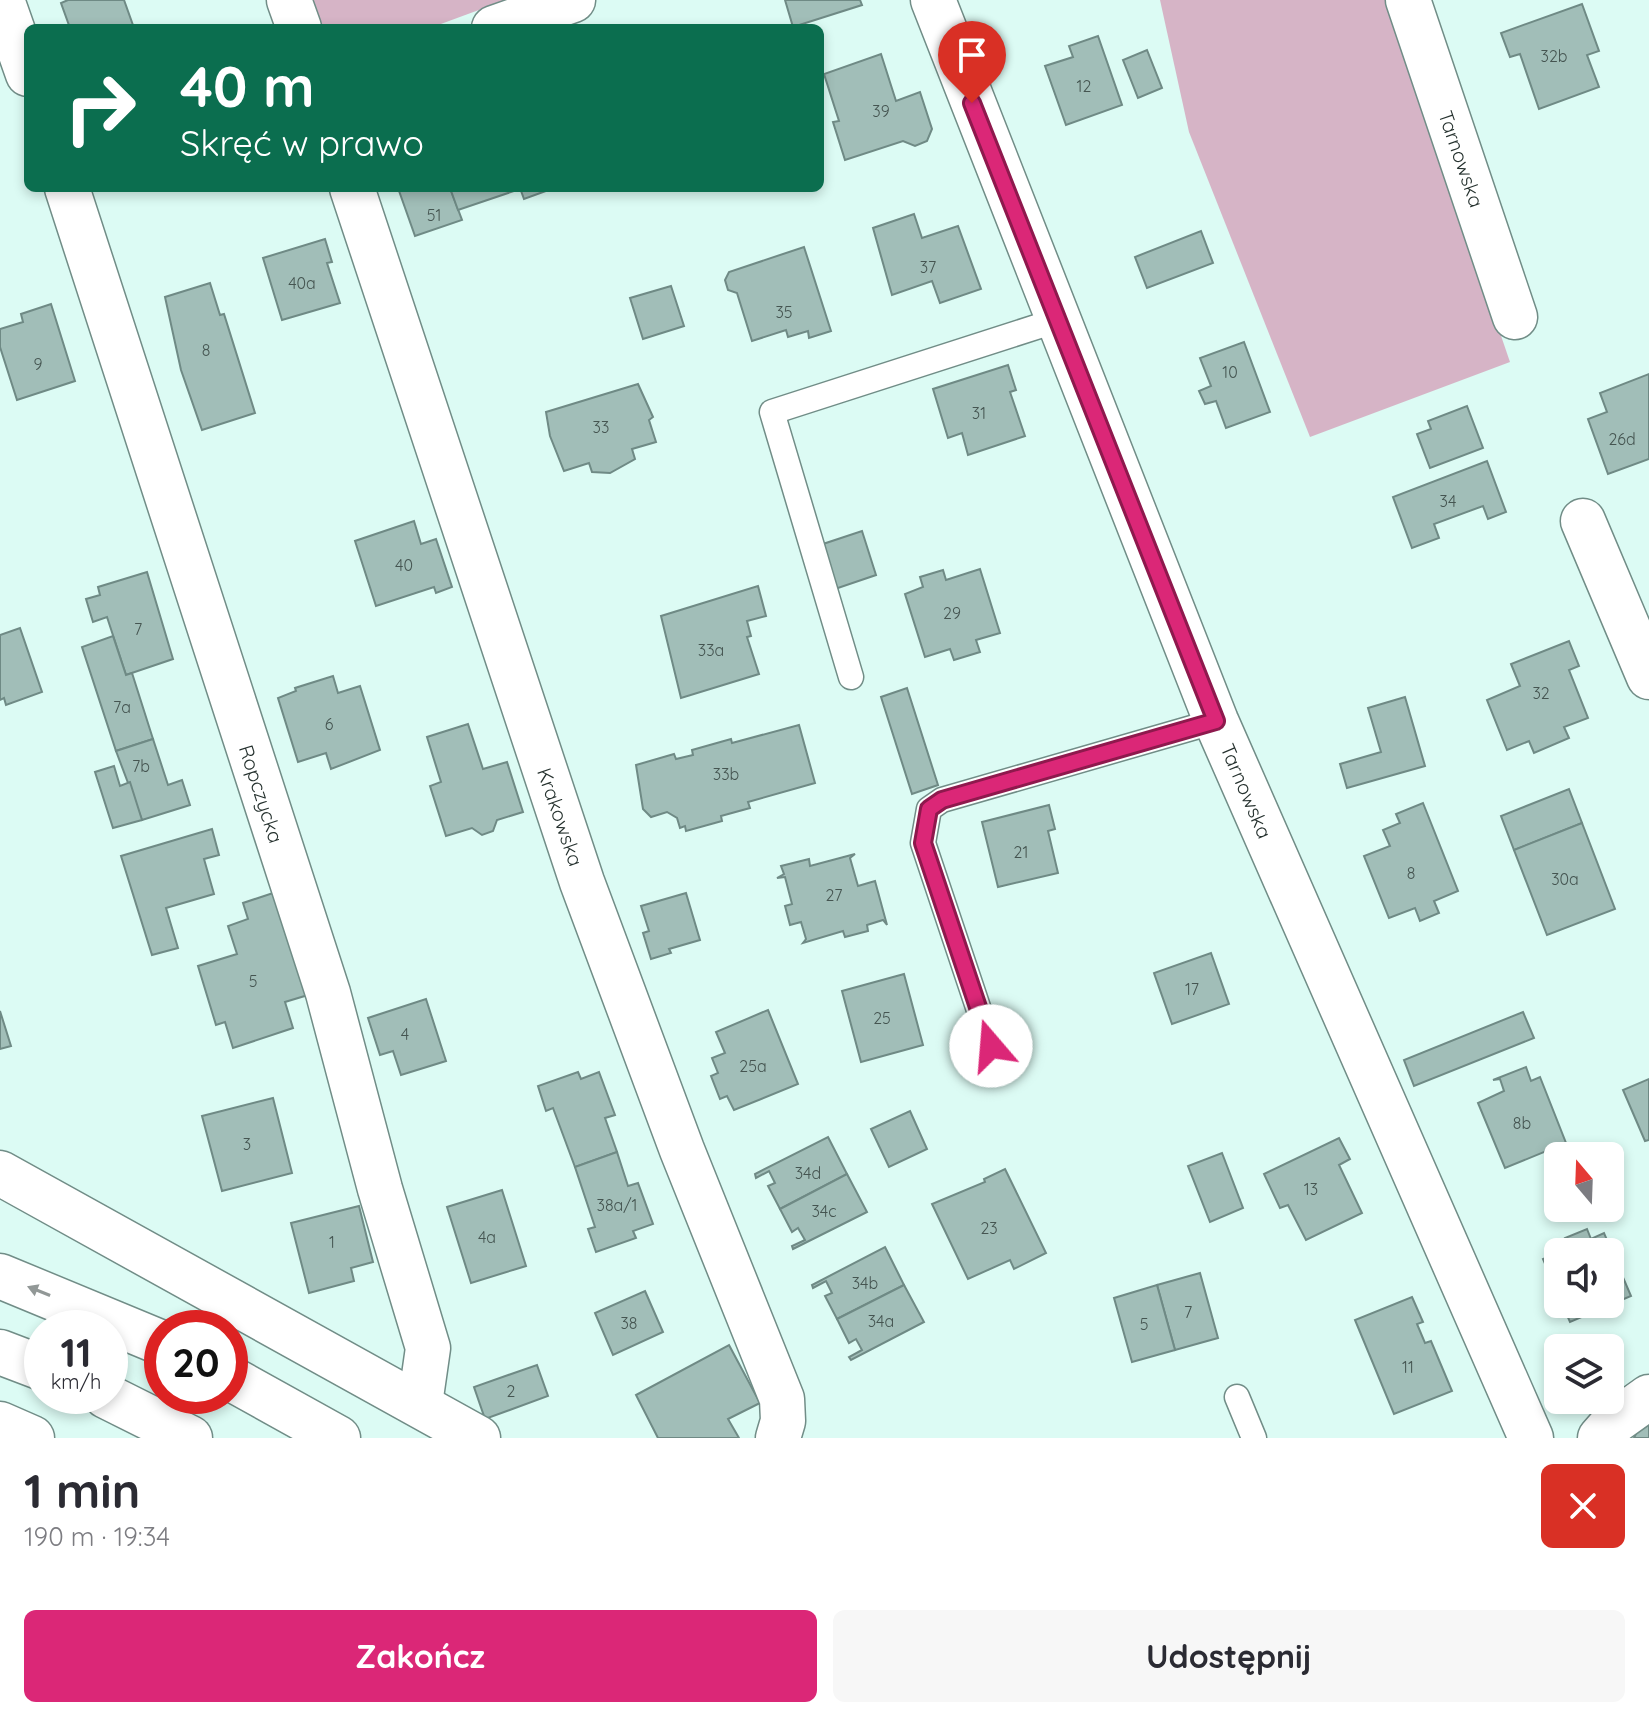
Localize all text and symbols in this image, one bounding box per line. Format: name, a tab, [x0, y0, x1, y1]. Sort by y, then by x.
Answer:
pin	[938, 21, 1006, 103]
icon: arrive	[950, 33, 994, 77]
house number: 32b	[1541, 46, 1567, 66]
text: 40 m	[180, 51, 315, 121]
icon: right	[48, 56, 152, 160]
house number: 12	[1077, 76, 1092, 96]
house number: 39	[872, 101, 890, 121]
street label: Tarnowska	[1433, 107, 1490, 210]
text: Skręć w prawo	[180, 120, 424, 165]
house number: 51	[427, 205, 441, 225]
house number: 37	[920, 257, 936, 277]
house number: 40a	[288, 273, 316, 293]
house number: 35	[775, 302, 793, 322]
house number: 8	[202, 340, 210, 360]
house number: 9	[34, 354, 43, 374]
house number: 10	[1222, 362, 1238, 382]
house number: 31	[972, 403, 986, 423]
house number: 33	[593, 417, 609, 437]
house number: 26d	[1608, 429, 1636, 449]
house number: 34	[1440, 491, 1456, 511]
house number: 40	[395, 555, 413, 575]
house number: 29	[943, 603, 961, 623]
house number: 7	[134, 619, 142, 639]
house number: 33a	[698, 640, 724, 660]
house number: 32	[1532, 683, 1550, 703]
house number: 7a	[113, 697, 131, 717]
house number: 6	[325, 714, 334, 734]
street label: Tarnowska	[1215, 740, 1278, 842]
street label: Ropczycka	[234, 742, 289, 846]
house number: 7b	[132, 756, 150, 776]
street label: Krakowska	[532, 764, 589, 869]
house number: 33b	[713, 764, 739, 784]
house number: 21	[1014, 842, 1028, 862]
house number: 8	[1407, 863, 1415, 883]
house number: 30a	[1551, 869, 1579, 889]
house number: 27	[826, 885, 842, 905]
house number: 5	[249, 971, 257, 991]
house number: 17	[1185, 979, 1199, 999]
position arrow	[949, 1004, 1033, 1088]
house number: 25	[873, 1008, 891, 1028]
house number: 4	[401, 1024, 409, 1044]
house number: 25a	[739, 1056, 767, 1076]
house number: 8b	[1513, 1113, 1531, 1133]
house number: 3	[243, 1134, 251, 1154]
north arrow	[1544, 1142, 1624, 1222]
map controls	[1544, 1142, 1624, 1414]
house number: 34d	[795, 1163, 821, 1183]
house number: 13	[1304, 1179, 1318, 1199]
house number: 38a/1	[597, 1195, 638, 1215]
house number: 34c	[811, 1201, 837, 1221]
house number: 23	[980, 1218, 998, 1238]
house number: 4a	[478, 1227, 496, 1247]
house number: 1	[329, 1232, 335, 1252]
button: sound	[1544, 1238, 1624, 1318]
house number: 34b	[852, 1273, 878, 1293]
one-way arrow	[27, 1284, 51, 1297]
house number: 7	[1184, 1302, 1192, 1322]
speed limit sign: 20	[144, 1310, 248, 1414]
house number: 34a	[868, 1311, 894, 1331]
house number: 38	[620, 1313, 638, 1333]
house number: 5	[1140, 1314, 1148, 1334]
text: 11	[60, 1327, 92, 1377]
button: layers	[1544, 1334, 1624, 1414]
house number: 11	[1402, 1357, 1414, 1377]
text: km/h	[51, 1369, 101, 1394]
house number: 2	[507, 1381, 516, 1401]
text: 1 min	[24, 1460, 140, 1520]
button: close	[1541, 1464, 1625, 1548]
text: 190 m · 19:34	[24, 1520, 170, 1553]
button: Zakończ	[24, 1610, 817, 1702]
button: Udostępnij	[833, 1610, 1625, 1702]

